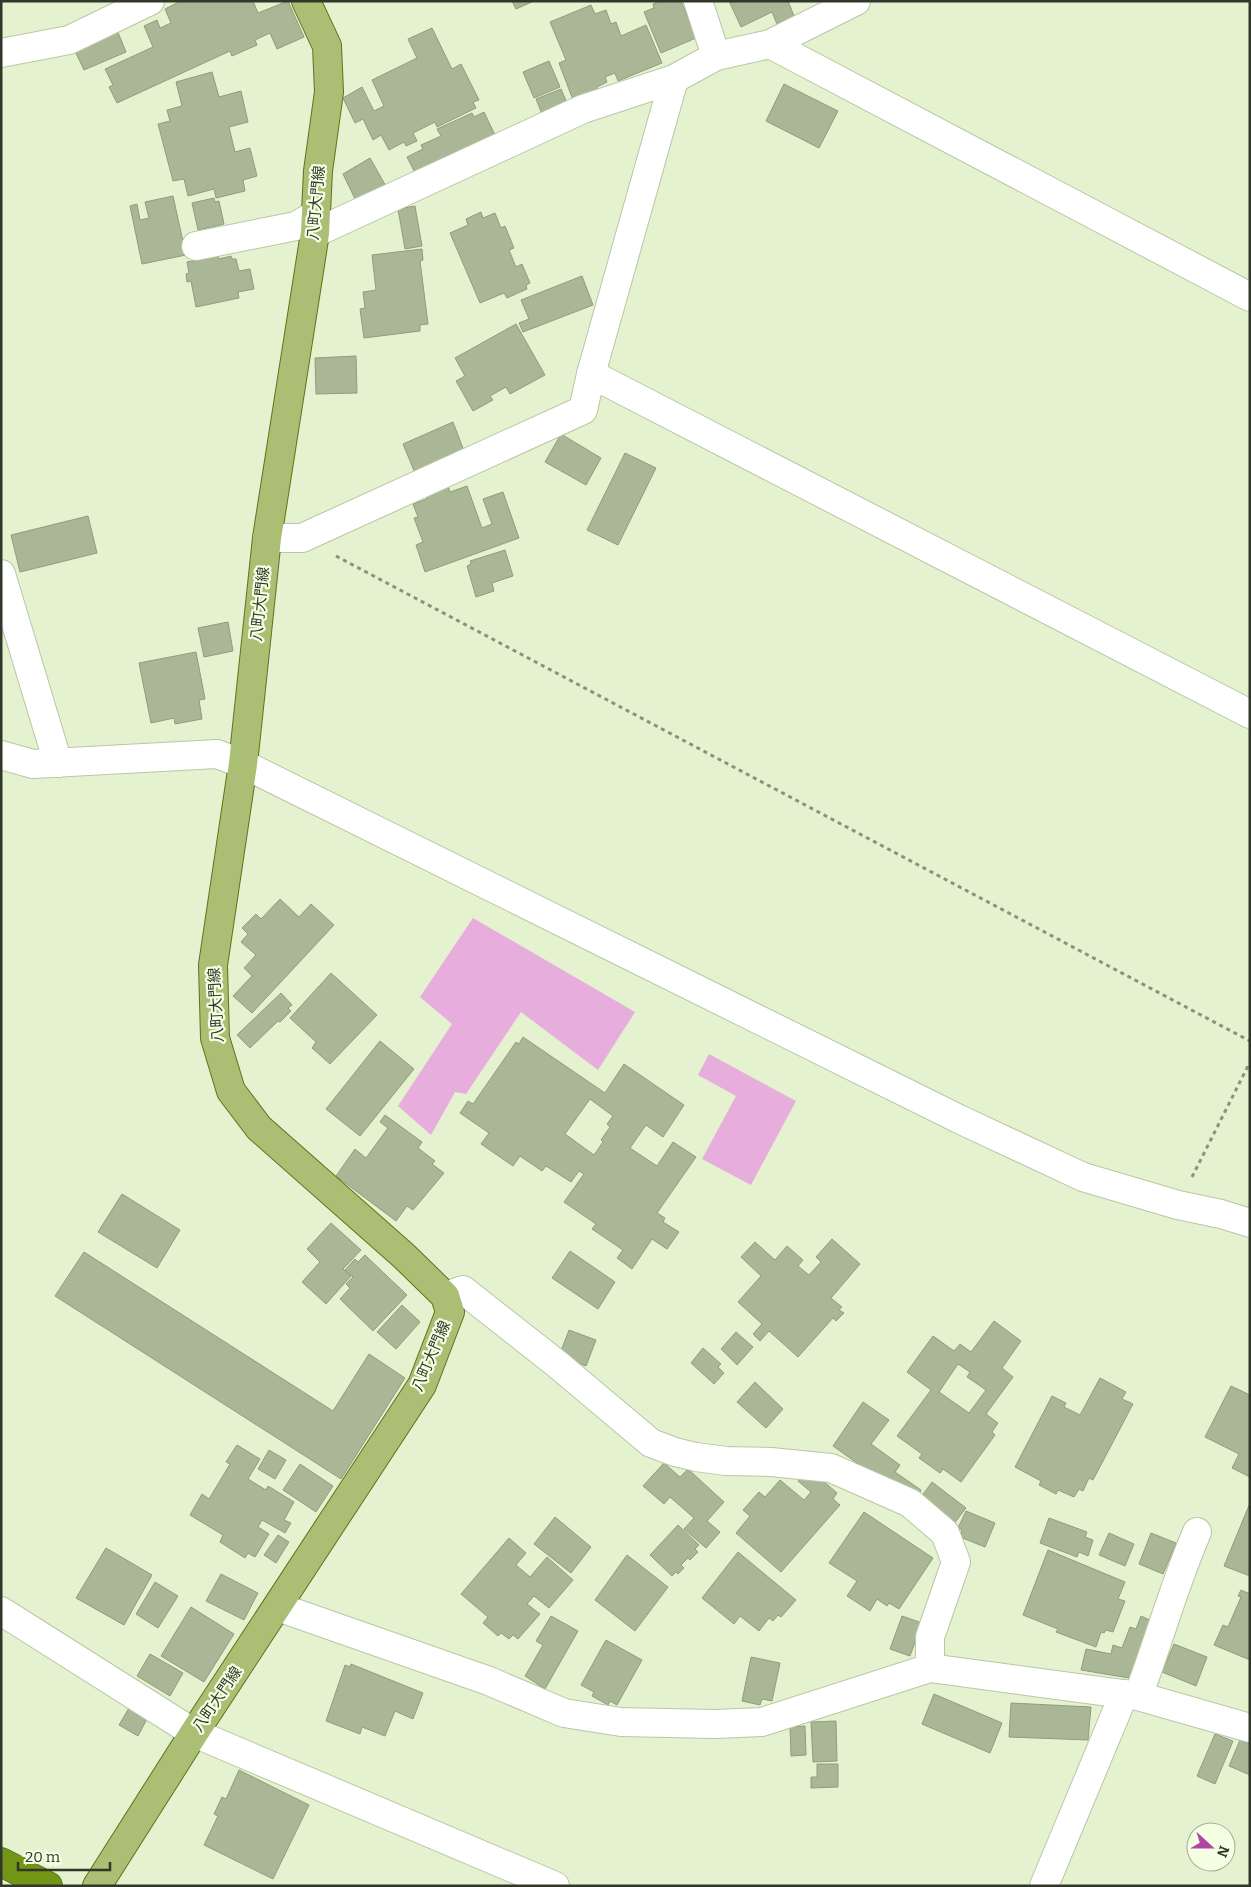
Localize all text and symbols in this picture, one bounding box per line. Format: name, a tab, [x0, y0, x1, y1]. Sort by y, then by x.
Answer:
street label: 八町大門線	[304, 165, 328, 241]
street label: 八町大門線	[247, 566, 273, 642]
street label: 八町大門線	[205, 967, 227, 1043]
street label: 八町大門線	[408, 1318, 454, 1394]
street label: 八町大門線	[189, 1663, 245, 1735]
north arrow	[1186, 1822, 1236, 1872]
scale bar	[18, 1840, 110, 1872]
text: N	[1213, 1843, 1233, 1860]
text: 20 m	[25, 1848, 61, 1866]

